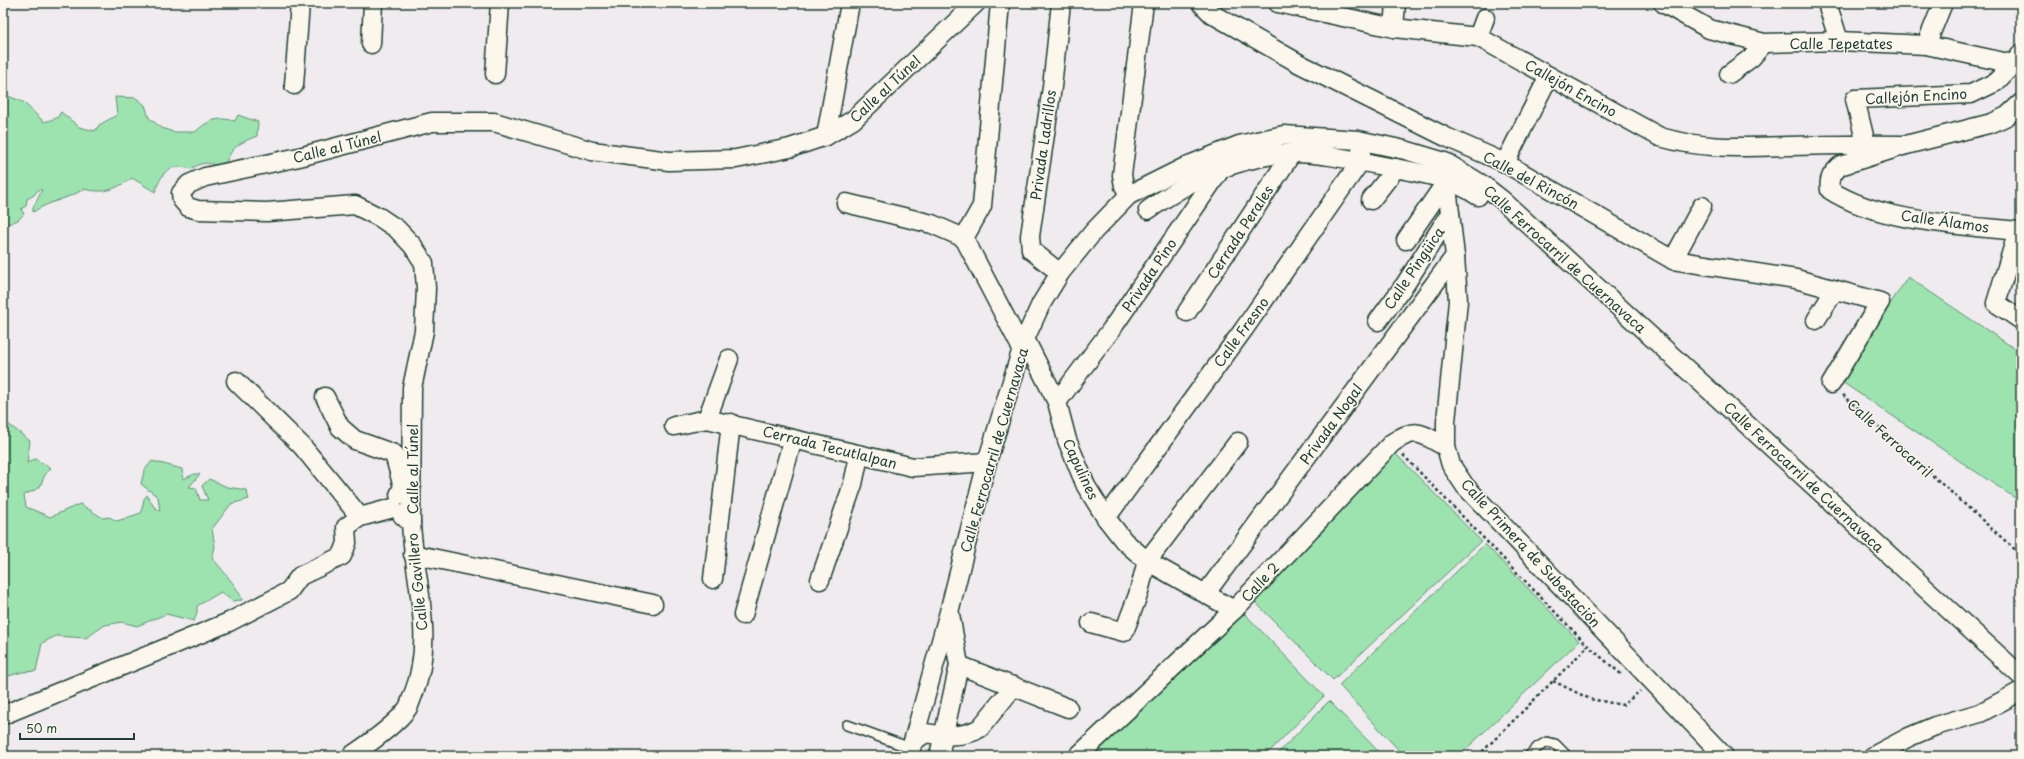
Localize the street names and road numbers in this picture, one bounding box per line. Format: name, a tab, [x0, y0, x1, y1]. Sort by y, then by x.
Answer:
street label: Calle Tepetates	[1789, 33, 1893, 54]
street label: Calle al Túnel	[845, 50, 925, 128]
street label: Callejón Encino	[1521, 54, 1621, 122]
street label: Callejón Encino	[1864, 83, 1968, 109]
street label: Privada Ladrillos	[1025, 89, 1061, 201]
street label: Calle al Túnel	[291, 126, 383, 168]
street label: Calle del Rincón	[1479, 146, 1583, 214]
street label: Calle Ferrocarril de Cuernavaca	[1479, 180, 1651, 338]
street label: Cerrada Perales	[1202, 181, 1278, 283]
street label: Calle Álamos	[1900, 204, 1990, 238]
street label: Calle Pingüica	[1379, 222, 1450, 313]
street label: Privada Pino	[1117, 234, 1182, 316]
street label: Calle Fresno	[1208, 292, 1274, 371]
street label: Calle Ferrocarril de Cuernavaca	[955, 345, 1033, 555]
street label: Privada Nogal	[1295, 379, 1367, 469]
street label: Calle Ferrocarril	[1843, 394, 1937, 482]
street label: Calle Ferrocarril de Cuernavaca	[1719, 397, 1889, 557]
street label: Cerrada Tecutlalpan	[761, 420, 899, 474]
street label: Calle al Túnel	[402, 424, 423, 514]
street label: Capulines	[1058, 435, 1104, 503]
street label: Calle Primera de Subestación	[1456, 474, 1606, 632]
street label: Calle Gavillero	[401, 532, 433, 632]
street label: Calle 2	[1236, 557, 1284, 607]

